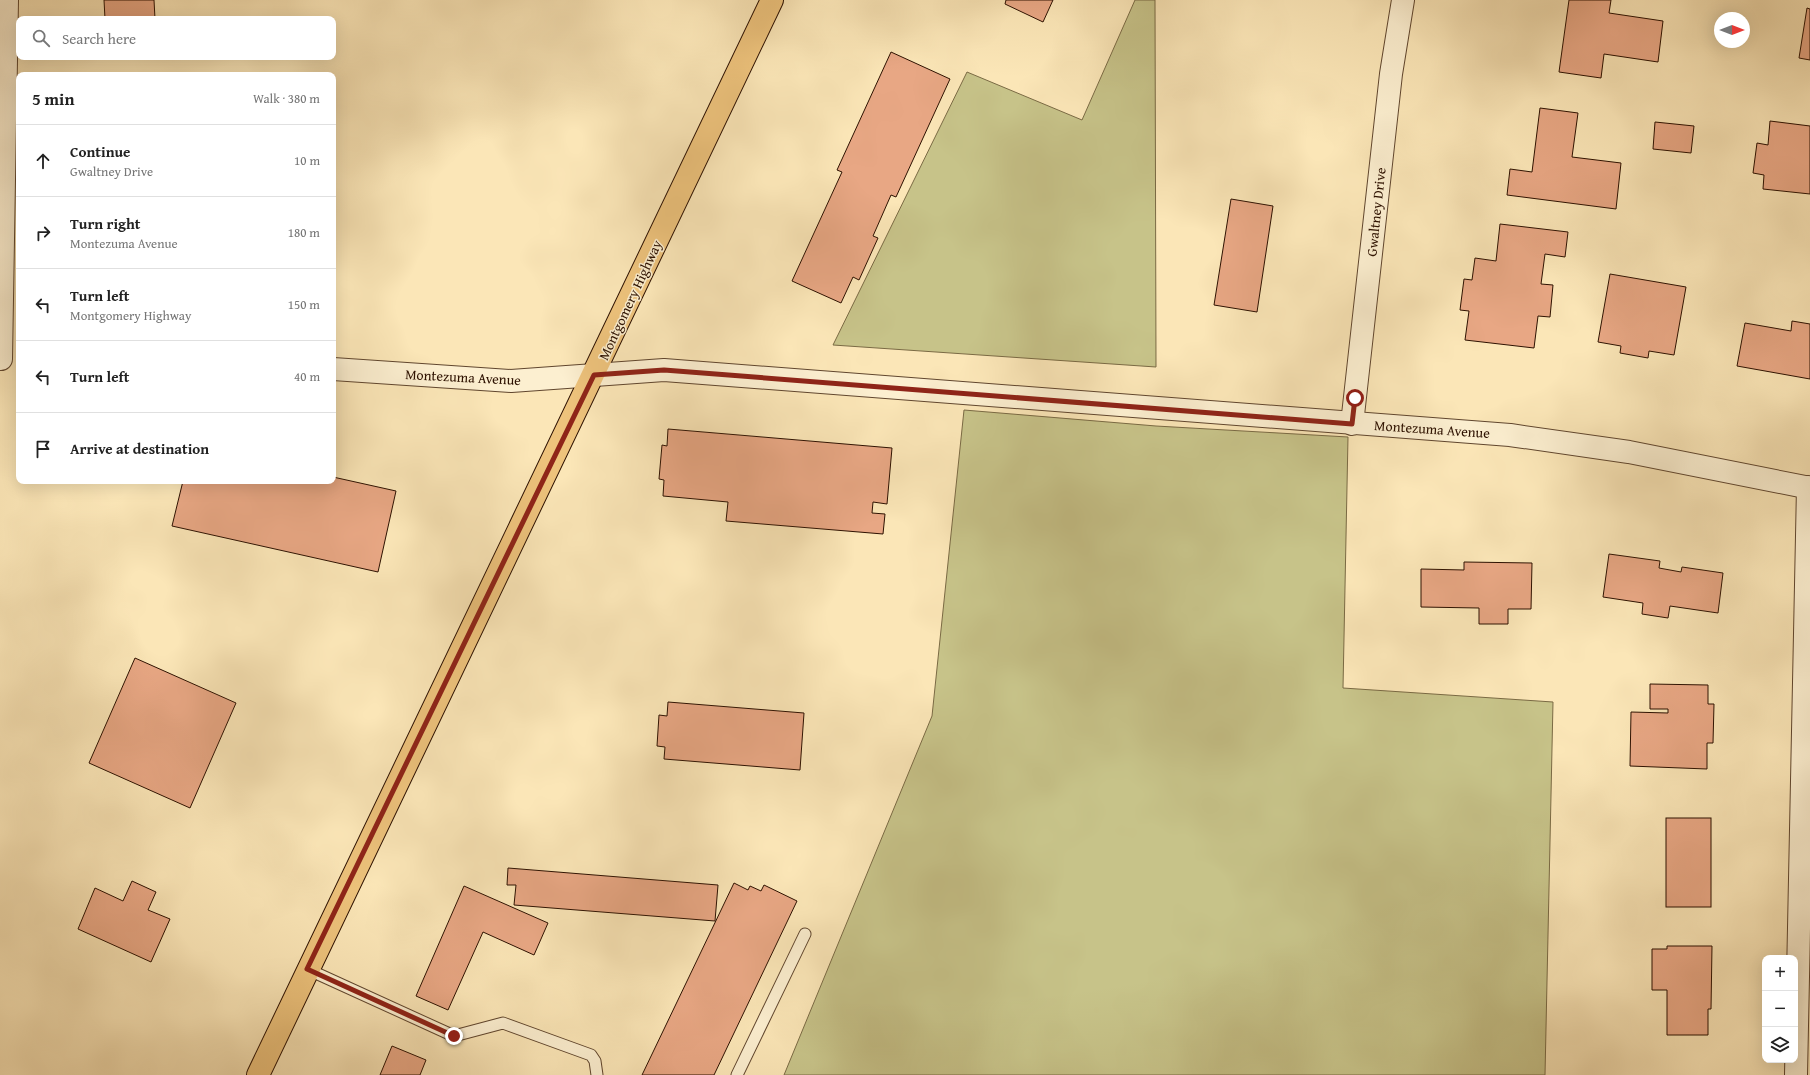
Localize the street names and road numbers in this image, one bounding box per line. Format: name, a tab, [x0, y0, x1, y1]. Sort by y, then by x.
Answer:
street label: Gwaltney Drive	[1361, 166, 1391, 257]
street label: Montgomery Highway	[593, 237, 667, 363]
street label: Montezuma Avenue	[405, 364, 522, 390]
street label: Montezuma Avenue	[1374, 415, 1491, 443]

